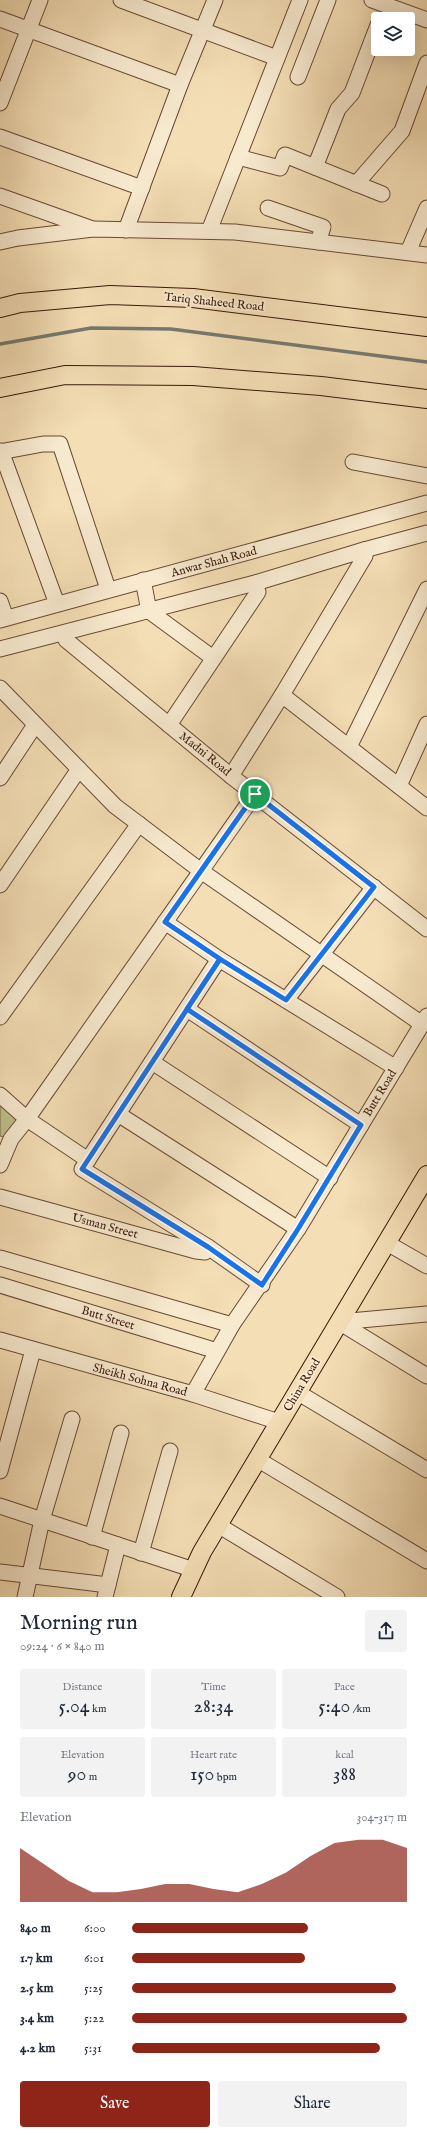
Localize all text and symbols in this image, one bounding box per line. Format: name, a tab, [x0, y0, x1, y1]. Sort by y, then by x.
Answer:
map controls	[371, 12, 415, 56]
button: layers	[371, 12, 415, 56]
street label: Tariq Shaheed Road	[163, 289, 265, 316]
street label: Anwar Shah Road	[168, 543, 259, 581]
street label: Madni Road	[176, 729, 234, 780]
pin	[238, 777, 272, 811]
icon: arrive	[244, 783, 266, 805]
street label: Butt Road	[360, 1066, 400, 1119]
street label: Usman Street	[71, 1210, 139, 1242]
street label: Butt Street	[80, 1303, 136, 1333]
street label: China Road	[280, 1355, 324, 1414]
street label: Sheikh Sohna Road	[91, 1360, 189, 1400]
text: Morning run	[20, 1609, 138, 1637]
button: share	[365, 1610, 407, 1652]
text: 09:24 · 6 × 840 m	[20, 1638, 105, 1655]
text: Distance	[63, 1680, 102, 1694]
text: Time	[201, 1680, 226, 1694]
text: Pace	[334, 1680, 355, 1694]
text: 5.04	[59, 1694, 90, 1719]
text: 28:34	[194, 1694, 233, 1719]
text: 5:40	[318, 1694, 350, 1719]
text: km	[90, 1702, 106, 1716]
text: /km	[350, 1702, 371, 1716]
text: Elevation	[61, 1748, 104, 1762]
text: Heart rate	[190, 1748, 237, 1762]
text: kcal	[335, 1748, 354, 1762]
text: 90	[68, 1762, 86, 1787]
text: 150	[190, 1762, 214, 1787]
text: 388	[333, 1762, 356, 1787]
text: m	[86, 1770, 97, 1784]
text: bpm	[214, 1770, 237, 1784]
text: Elevation	[20, 1809, 72, 1826]
text: 304–317 m	[356, 1809, 407, 1826]
text: 840 m	[20, 1920, 51, 1937]
text: 6:00	[84, 1920, 106, 1937]
text: 1.7 km	[20, 1950, 53, 1967]
text: 6:01	[84, 1950, 104, 1967]
text: 2.5 km	[20, 1980, 53, 1997]
text: 5:25	[84, 1980, 103, 1997]
text: 3.4 km	[20, 2010, 54, 2027]
text: 5:22	[84, 2010, 104, 2027]
text: 4.2 km	[20, 2040, 55, 2057]
text: 5:31	[84, 2040, 102, 2057]
button: Save	[20, 2081, 210, 2127]
button: Share	[218, 2081, 407, 2127]

